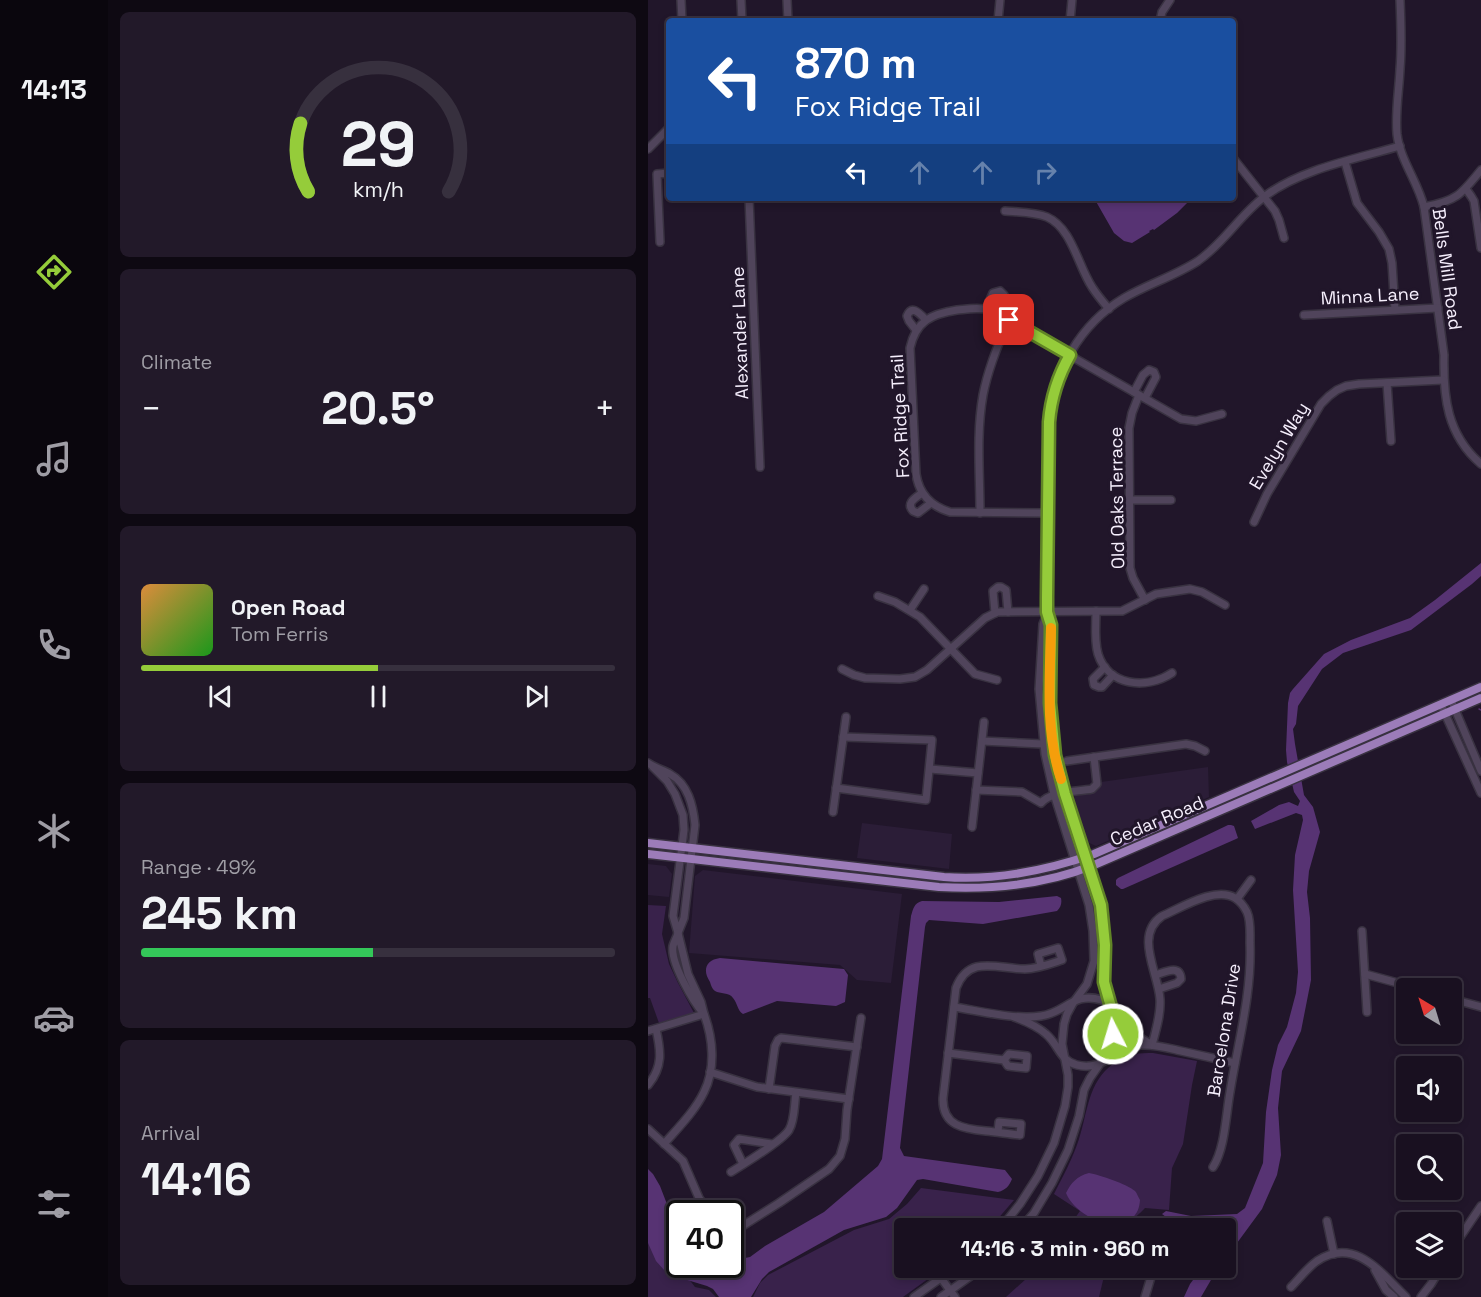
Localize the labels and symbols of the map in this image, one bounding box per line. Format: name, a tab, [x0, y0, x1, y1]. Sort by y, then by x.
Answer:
street label: Bells Mill Road	[1428, 206, 1467, 331]
street label: Alexander Lane	[726, 266, 753, 400]
street label: Minna Lane	[1320, 281, 1420, 310]
pin	[983, 294, 1034, 345]
street label: Fox Ridge Trail	[885, 353, 914, 479]
street label: Evelyn Way	[1244, 398, 1314, 494]
street label: Old Oaks Terrace	[1104, 427, 1129, 569]
street label: Cedar Road	[1106, 790, 1207, 851]
street label: Barcelona Drive	[1202, 962, 1245, 1098]
north arrow	[1396, 978, 1462, 1044]
position arrow	[1081, 1002, 1145, 1066]
speed limit sign: 40	[666, 1200, 744, 1278]

